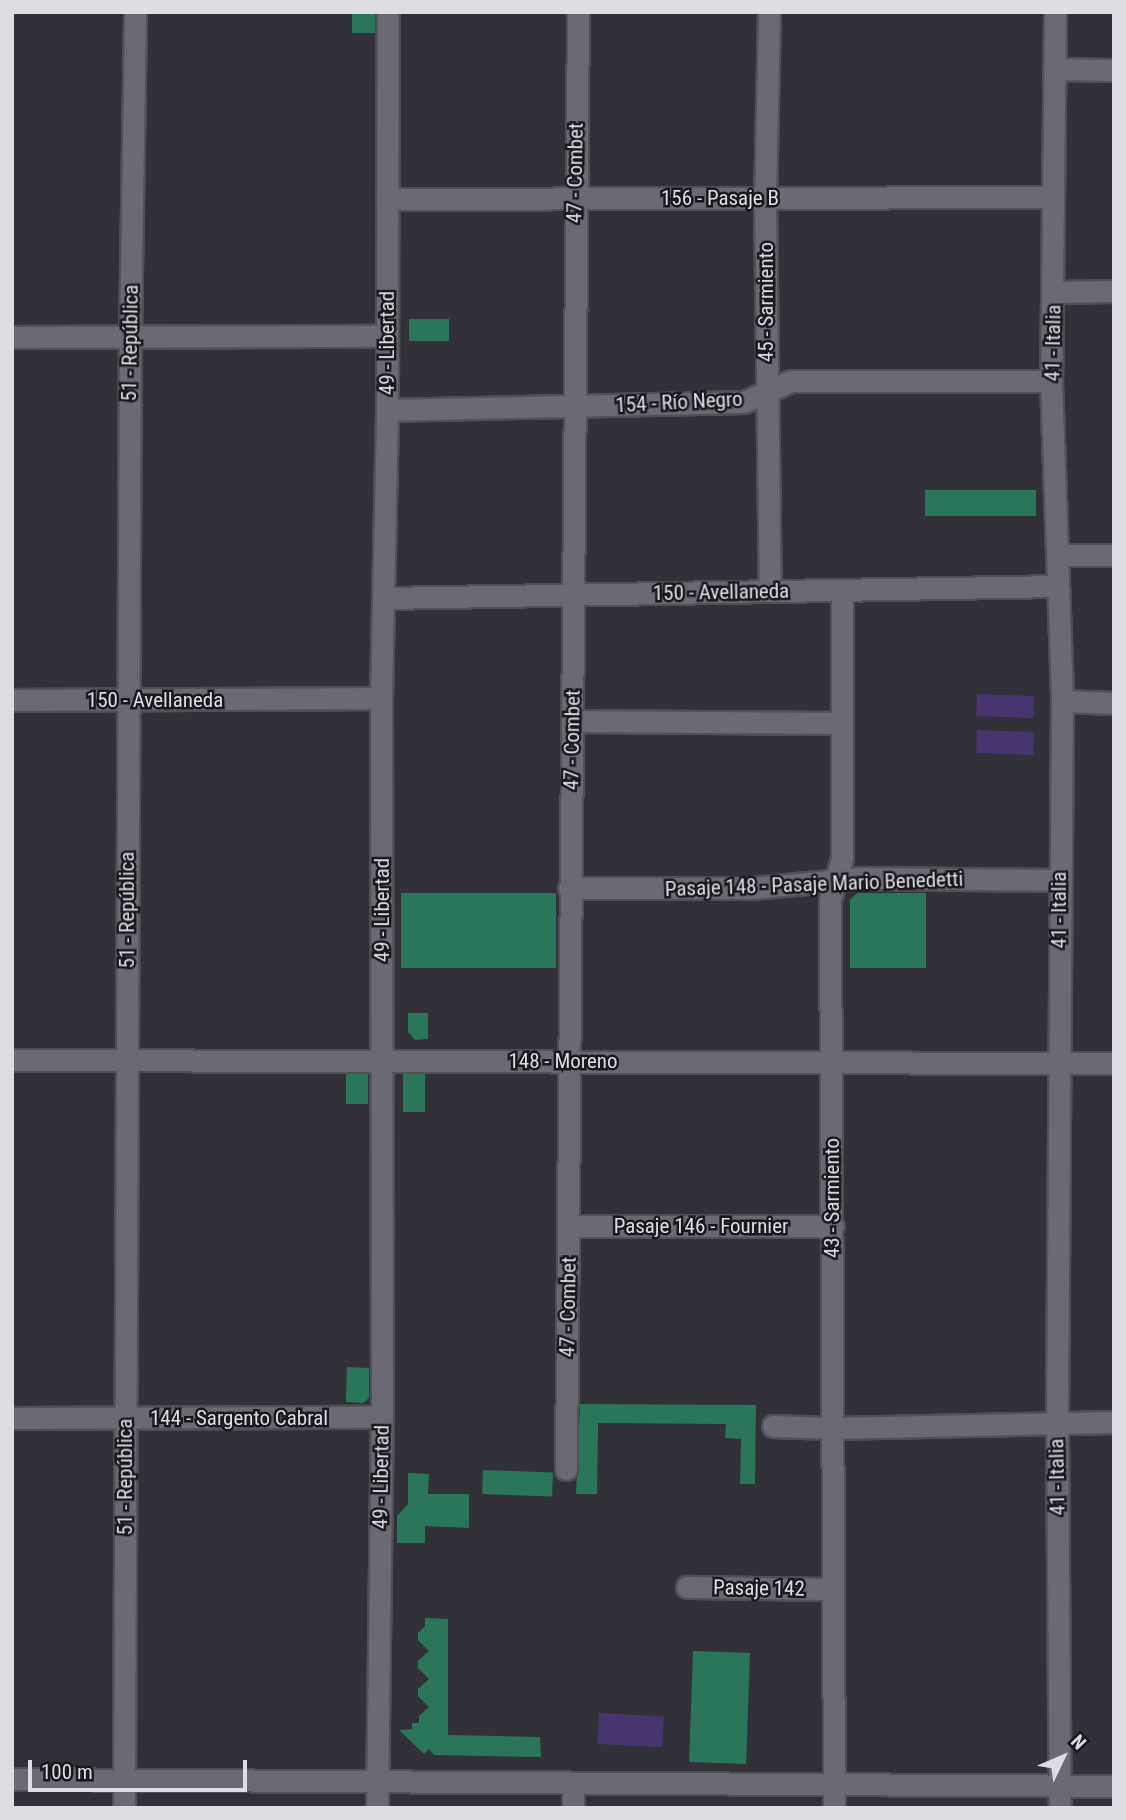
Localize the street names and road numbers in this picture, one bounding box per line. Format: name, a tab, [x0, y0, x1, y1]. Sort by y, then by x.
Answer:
street label: 47 - Combet	[562, 123, 588, 223]
street label: 156 - Pasaje B	[661, 185, 779, 211]
street label: 45 - Sarmiento	[753, 242, 779, 362]
street label: 51 - República	[116, 284, 144, 402]
street label: 49 - Libertad	[374, 291, 400, 395]
street label: 41 - Italia	[1040, 304, 1066, 382]
street label: 154 - Río Negro	[615, 386, 743, 418]
street label: 150 - Avellaneda	[653, 578, 789, 606]
street label: 150 - Avellaneda	[87, 687, 223, 713]
street label: 47 - Combet	[559, 690, 585, 790]
street label: 51 - República	[114, 852, 140, 968]
street label: 49 - Libertad	[369, 858, 395, 962]
street label: Pasaje 148 - Pasaje Mario Benedetti	[664, 866, 964, 902]
street label: 41 - Italia	[1046, 872, 1072, 948]
street label: 148 - Moreno	[508, 1048, 618, 1074]
street label: 43 - Sarmiento	[819, 1138, 845, 1258]
street label: Pasaje 146 - Fournier	[614, 1213, 788, 1239]
street label: 47 - Combet	[555, 1257, 581, 1357]
street label: 144 - Sargento Cabral	[150, 1405, 328, 1431]
street label: 51 - República	[112, 1419, 138, 1535]
street label: 49 - Libertad	[367, 1425, 395, 1529]
street label: 41 - Italia	[1044, 1438, 1070, 1516]
street label: Pasaje 142	[713, 1575, 805, 1601]

